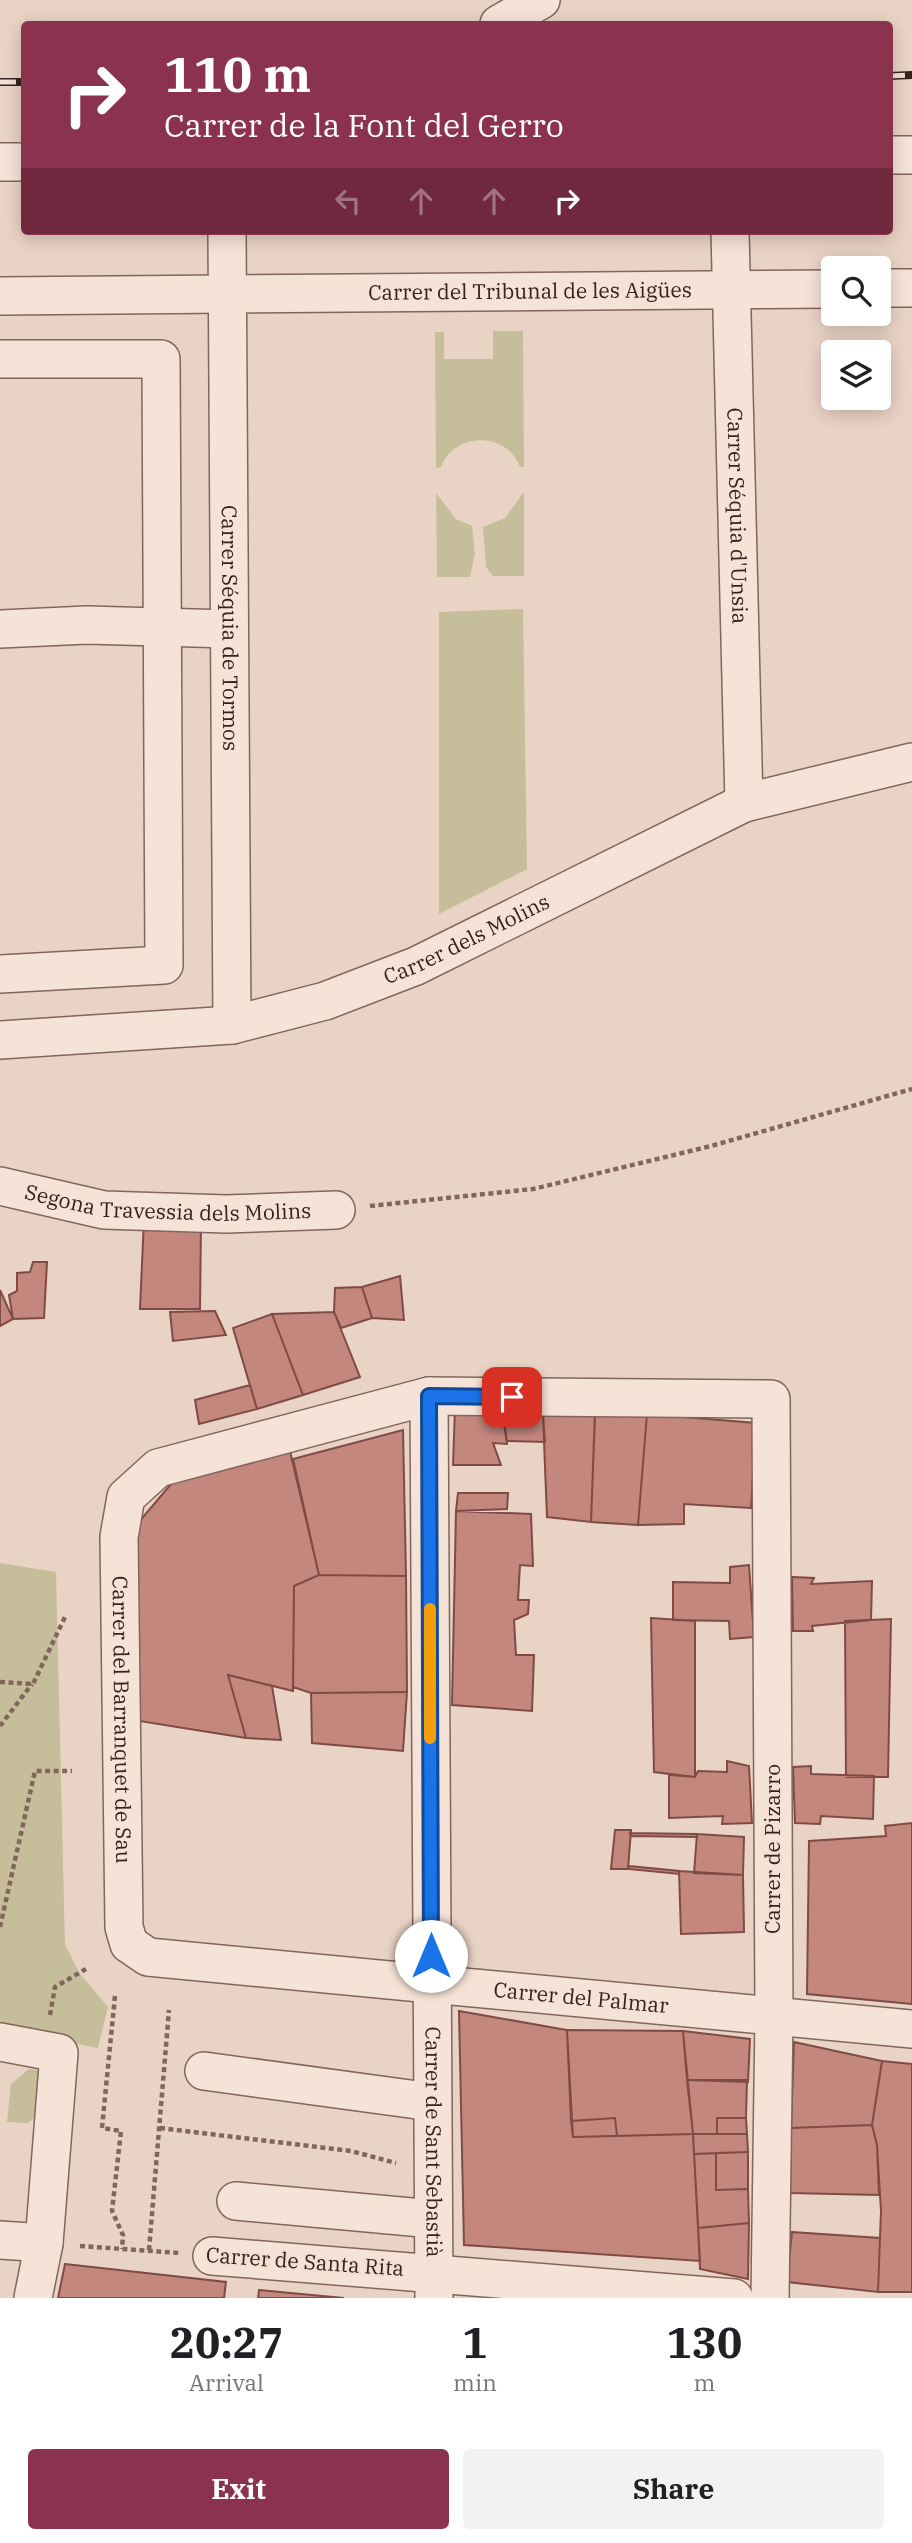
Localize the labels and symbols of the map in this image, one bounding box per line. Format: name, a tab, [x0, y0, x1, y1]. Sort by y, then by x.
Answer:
street label: Carrer del Tribunal de les Aigües	[368, 275, 692, 306]
street label: Carrer Séquia d'Unsia	[721, 407, 755, 624]
street label: Carrer Séquia de Tormos	[216, 505, 245, 751]
street label: Carrer dels Molins	[379, 887, 554, 990]
street label: Segona Travessia dels Molins	[22, 1177, 312, 1227]
pin	[482, 1367, 542, 1427]
street label: Carrer del Barranquet de Sau	[106, 1576, 138, 1864]
street label: Carrer de Pizarro	[758, 1764, 786, 1934]
position arrow	[394, 1919, 468, 1993]
street label: Carrer del Palmar	[492, 1975, 671, 2019]
street label: Carrer de Sant Sebastià	[419, 2026, 449, 2258]
street label: Carrer de Santa Rita	[205, 2240, 405, 2282]

